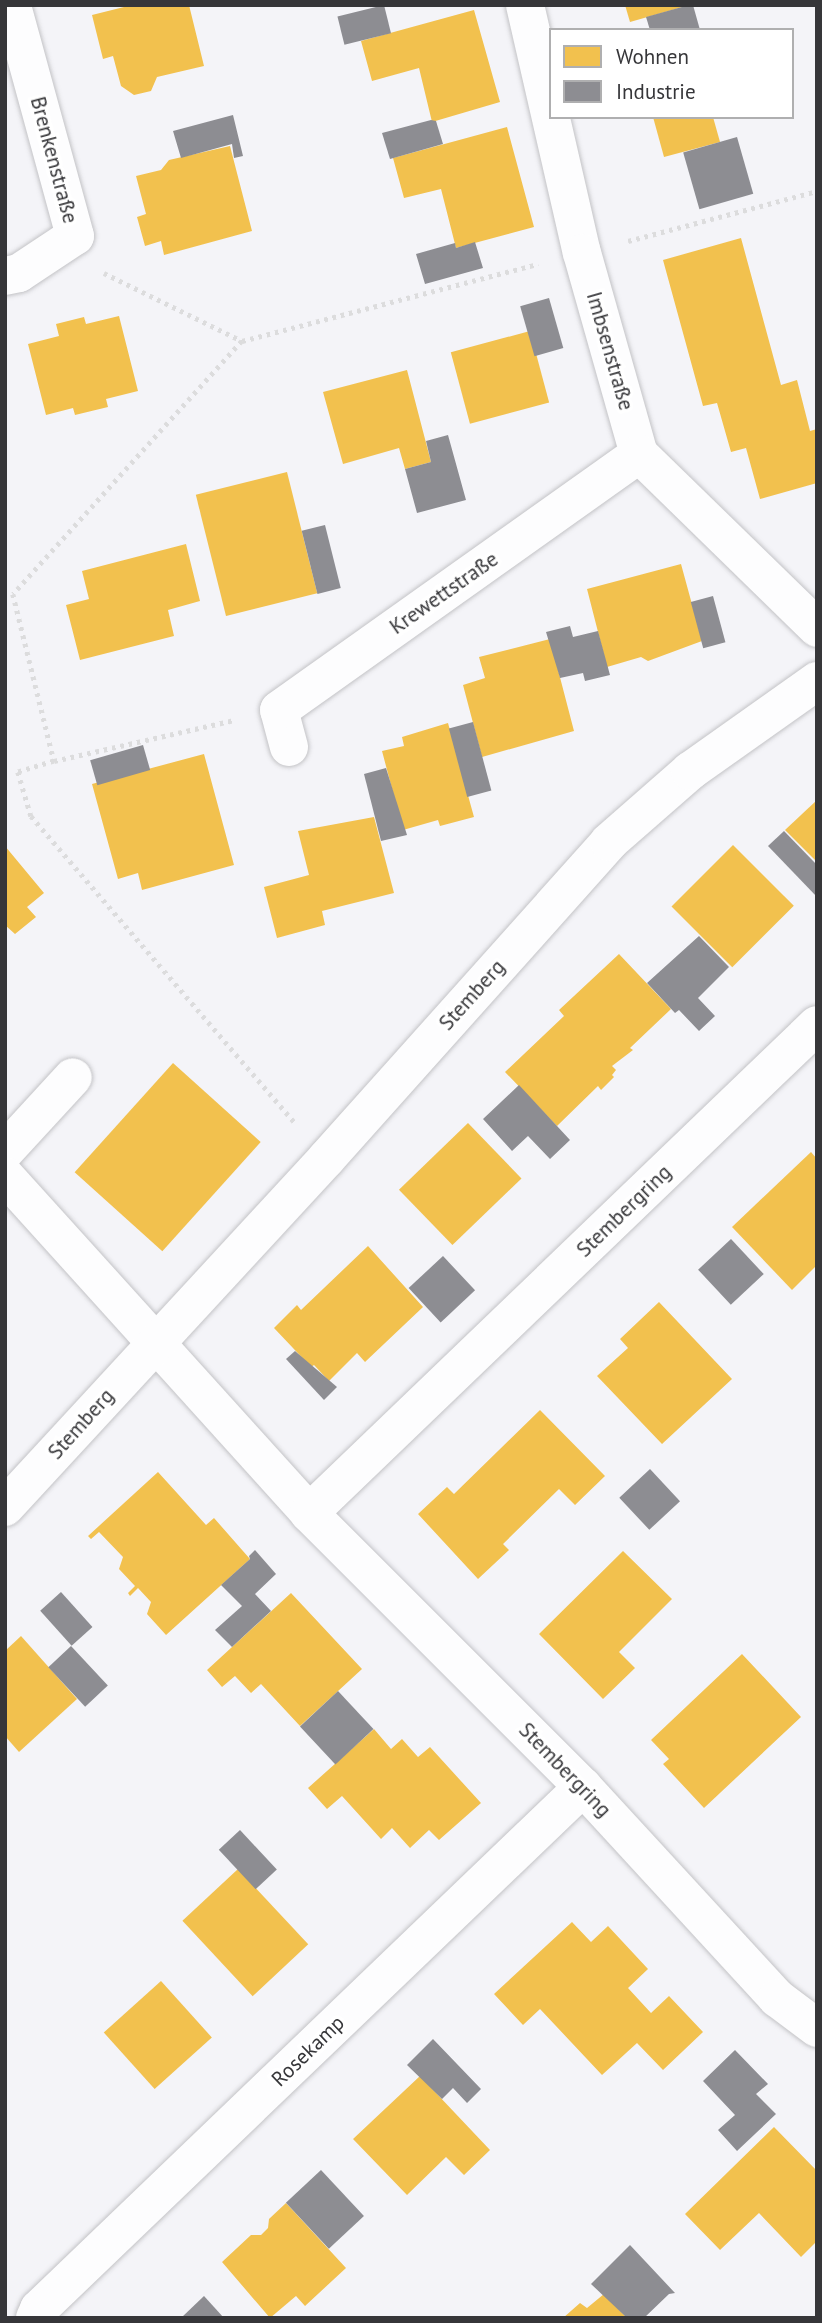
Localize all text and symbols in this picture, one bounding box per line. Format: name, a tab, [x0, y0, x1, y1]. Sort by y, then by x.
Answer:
legend	[549, 28, 794, 119]
text: Wohnen	[616, 43, 689, 70]
text: Industrie	[616, 78, 696, 105]
street label: Brenkenstraße	[25, 94, 83, 226]
street label: Imbsenstraße	[581, 289, 639, 413]
street label: Krewettstraße	[385, 546, 503, 640]
street label: Stemberg	[434, 955, 510, 1035]
street label: Stembergring	[571, 1160, 677, 1262]
street label: Stemberg	[43, 1384, 119, 1464]
street label: Stembergring	[514, 1717, 616, 1823]
street label: Rosekamp	[266, 2010, 350, 2092]

